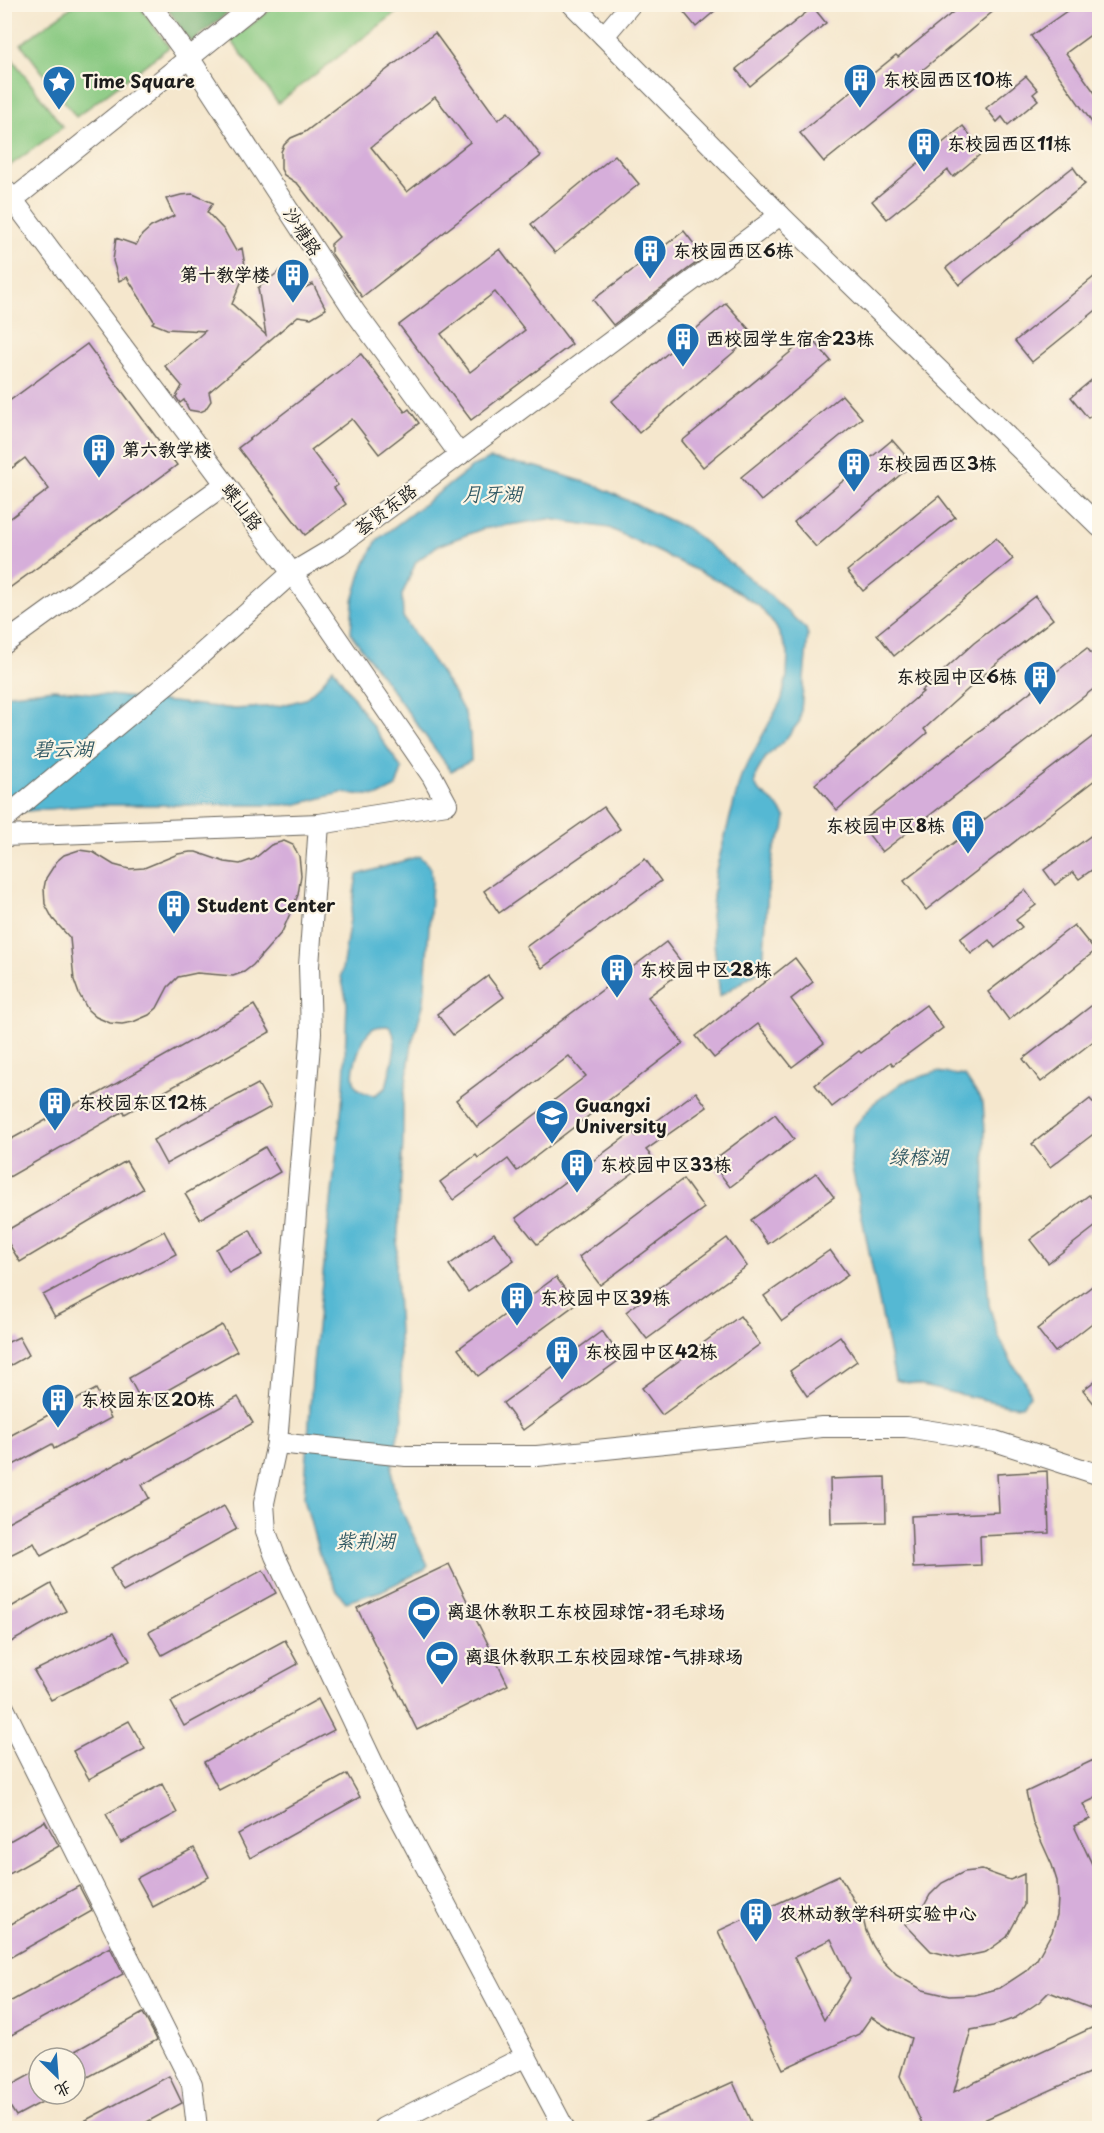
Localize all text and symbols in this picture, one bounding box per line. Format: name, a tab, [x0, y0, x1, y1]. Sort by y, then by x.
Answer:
building icon: 东校园西区10栋	[842, 62, 878, 109]
place icon: Time Square	[41, 64, 77, 111]
place label: 东校园西区10栋	[883, 65, 1013, 92]
place label: Time Square	[82, 67, 195, 94]
building icon: 东校园西区11栋	[906, 126, 942, 173]
place label: 东校园西区11栋	[947, 129, 1071, 156]
street label: 沙塘路	[277, 201, 329, 261]
building icon: 东校园西区6栋	[632, 233, 668, 280]
place label: 东校园西区6栋	[673, 236, 794, 263]
building icon: 第十教学楼	[275, 257, 311, 304]
place label: 第十教学楼	[180, 260, 270, 287]
building icon: 西校园学生宿舍23栋	[665, 321, 701, 368]
place label: 西校园学生宿舍23栋	[706, 324, 874, 351]
building icon: 第六教学楼	[81, 432, 117, 479]
place label: 第六教学楼	[122, 435, 212, 462]
building icon: 东校园西区3栋	[836, 446, 872, 493]
place label: 东校园西区3栋	[877, 449, 997, 476]
street label: 蝶山路	[216, 476, 270, 536]
street label: 荟贤东路	[348, 476, 422, 541]
water label: 月牙湖	[462, 478, 524, 508]
building icon: 东校园中区6栋	[1022, 659, 1058, 706]
place label: 东校园中区6栋	[896, 662, 1017, 689]
water label: 碧云湖	[33, 733, 95, 763]
building icon: 东校园中区8栋	[950, 808, 986, 855]
place label: 东校园中区8栋	[826, 811, 945, 838]
building icon: Student Center	[156, 888, 192, 935]
place label: Student Center	[197, 891, 336, 918]
building icon: 东校园中区28栋	[599, 952, 635, 999]
place label: 东校园中区28栋	[640, 955, 772, 982]
building icon: 东校园东区12栋	[37, 1085, 73, 1132]
place label: 东校园东区12栋	[78, 1088, 207, 1115]
place label: Guangxi University	[575, 1091, 667, 1139]
school or university icon: Guangxi University	[534, 1098, 570, 1145]
water label: 绿榕湖	[888, 1141, 950, 1171]
building icon: 东校园中区33栋	[559, 1147, 595, 1194]
place label: 东校园中区33栋	[600, 1150, 732, 1177]
building icon: 东校园中区39栋	[499, 1280, 535, 1327]
place label: 东校园中区39栋	[540, 1283, 670, 1310]
building icon: 东校园中区42栋	[544, 1334, 580, 1381]
place label: 东校园中区42栋	[585, 1337, 717, 1364]
building icon: 东校园东区20栋	[40, 1382, 76, 1429]
place label: 东校园东区20栋	[81, 1385, 215, 1412]
water label: 紫荆湖	[335, 1525, 397, 1555]
sports icon: 离退休教职工东校园球馆-羽毛球场	[406, 1594, 442, 1641]
place label: 离退休教职工东校园球馆-羽毛球场	[447, 1597, 725, 1624]
sports icon: 离退休教职工东校园球馆-气排球场	[424, 1639, 460, 1686]
place label: 离退休教职工东校园球馆-气排球场	[465, 1642, 743, 1669]
building icon: 农林动教学科研实验中心	[738, 1896, 774, 1943]
place label: 农林动教学科研实验中心	[779, 1899, 977, 1926]
north arrow	[27, 2046, 87, 2106]
text: 北	[51, 2076, 76, 2105]

